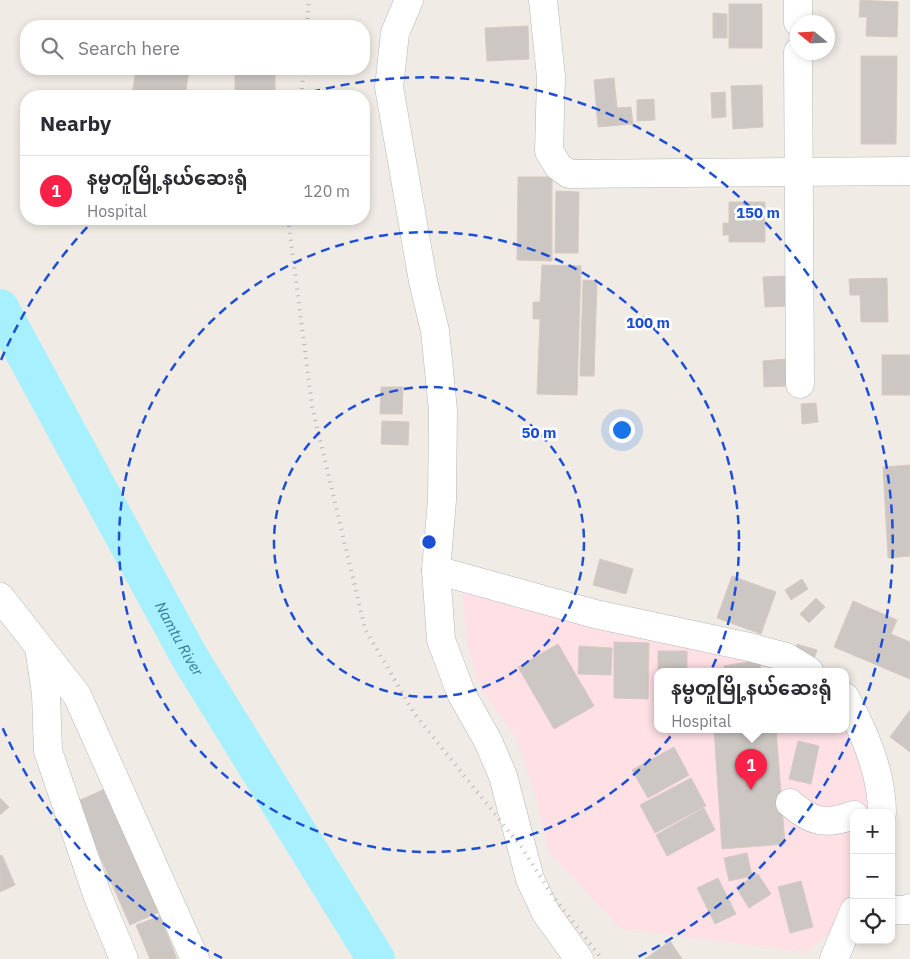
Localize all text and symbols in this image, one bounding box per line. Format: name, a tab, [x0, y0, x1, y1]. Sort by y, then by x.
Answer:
north arrow	[790, 15, 835, 60]
search box	[20, 20, 370, 75]
icon: search	[38, 34, 66, 62]
text: Search here	[78, 36, 180, 60]
text: Nearby	[40, 109, 111, 137]
text: နမ္မတူမြို့နယ်ဆေးရုံ	[87, 166, 248, 190]
text: 1	[51, 181, 61, 201]
text: 120 m	[303, 181, 350, 201]
text: Hospital	[87, 201, 147, 221]
text: 150 m	[736, 203, 780, 222]
text: 100 m	[626, 313, 670, 332]
your location	[609, 417, 635, 443]
text: 50 m	[522, 423, 556, 442]
centre of rings	[420, 533, 438, 551]
water label: Namtu River	[151, 598, 208, 679]
popup	[654, 668, 849, 733]
text: နမ္မတူမြို့နယ်ဆေးရုံ	[671, 676, 832, 700]
text: Hospital	[671, 711, 731, 731]
pin: 1	[735, 749, 767, 790]
map controls	[850, 809, 895, 944]
button: +	[850, 809, 895, 854]
button: −	[850, 854, 895, 899]
button: locate	[850, 899, 895, 944]

